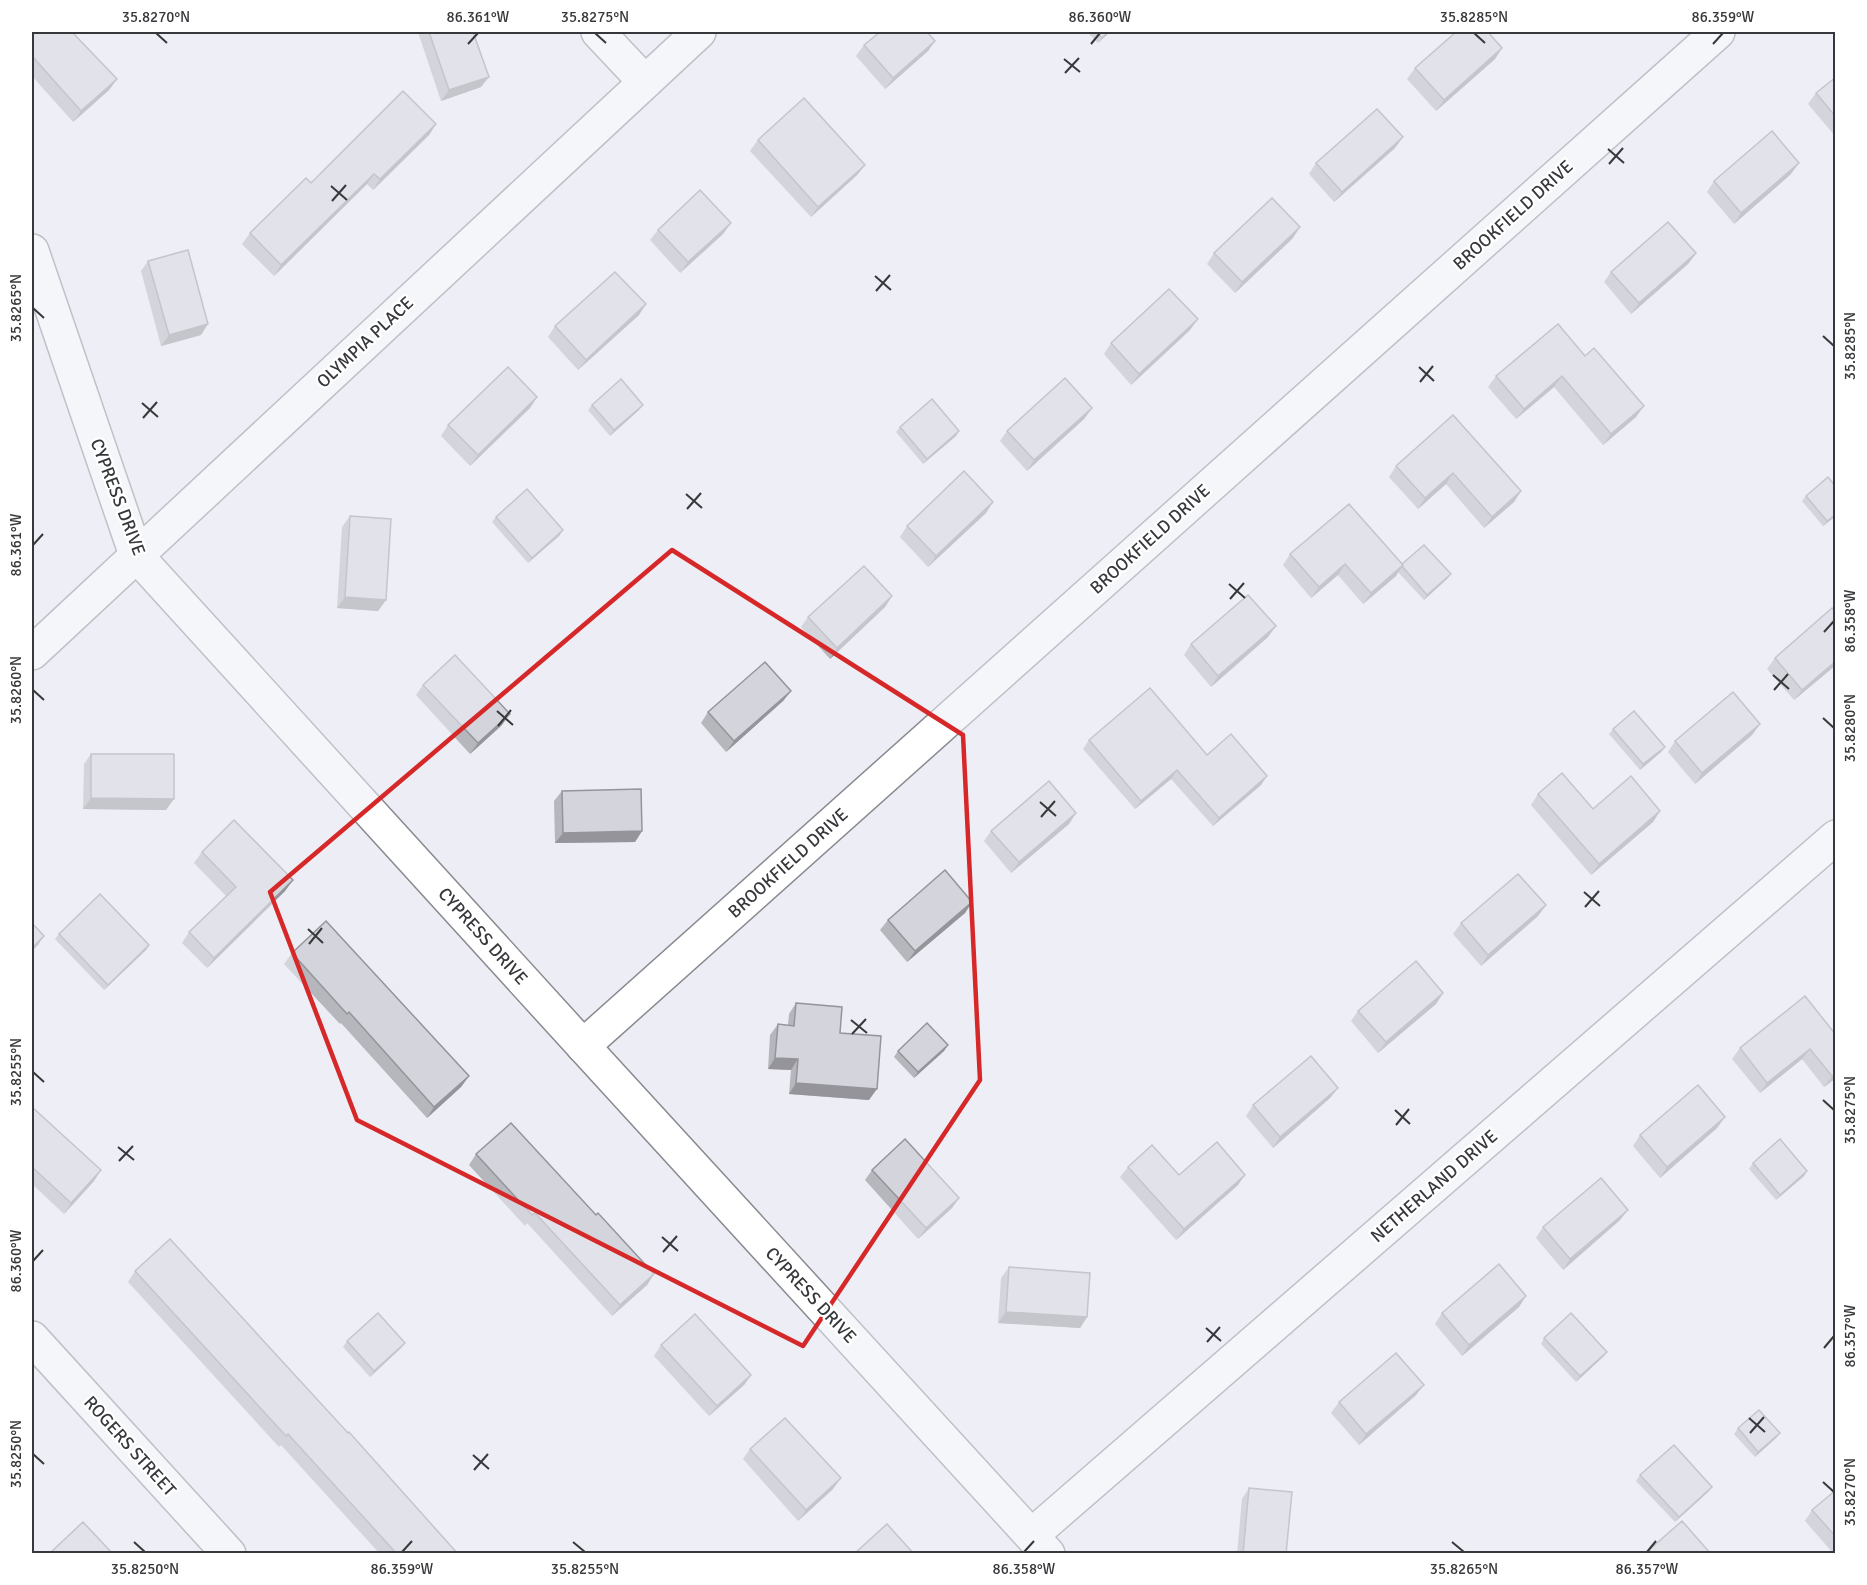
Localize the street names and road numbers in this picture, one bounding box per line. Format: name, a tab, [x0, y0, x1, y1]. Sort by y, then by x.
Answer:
street label: BROOKFIELD DRIVE	[1448, 155, 1578, 275]
street label: OLYMPIA PLACE	[312, 292, 418, 392]
street label: CYPRESS DRIVE	[86, 435, 150, 559]
street label: BROOKFIELD DRIVE	[1085, 479, 1215, 599]
street label: BROOKFIELD DRIVE	[723, 803, 853, 923]
street label: CYPRESS DRIVE	[434, 883, 532, 989]
street label: NETHERLAND DRIVE	[1366, 1125, 1502, 1247]
street label: CYPRESS DRIVE	[761, 1242, 861, 1348]
street label: ROGERS STREET	[79, 1391, 181, 1501]

